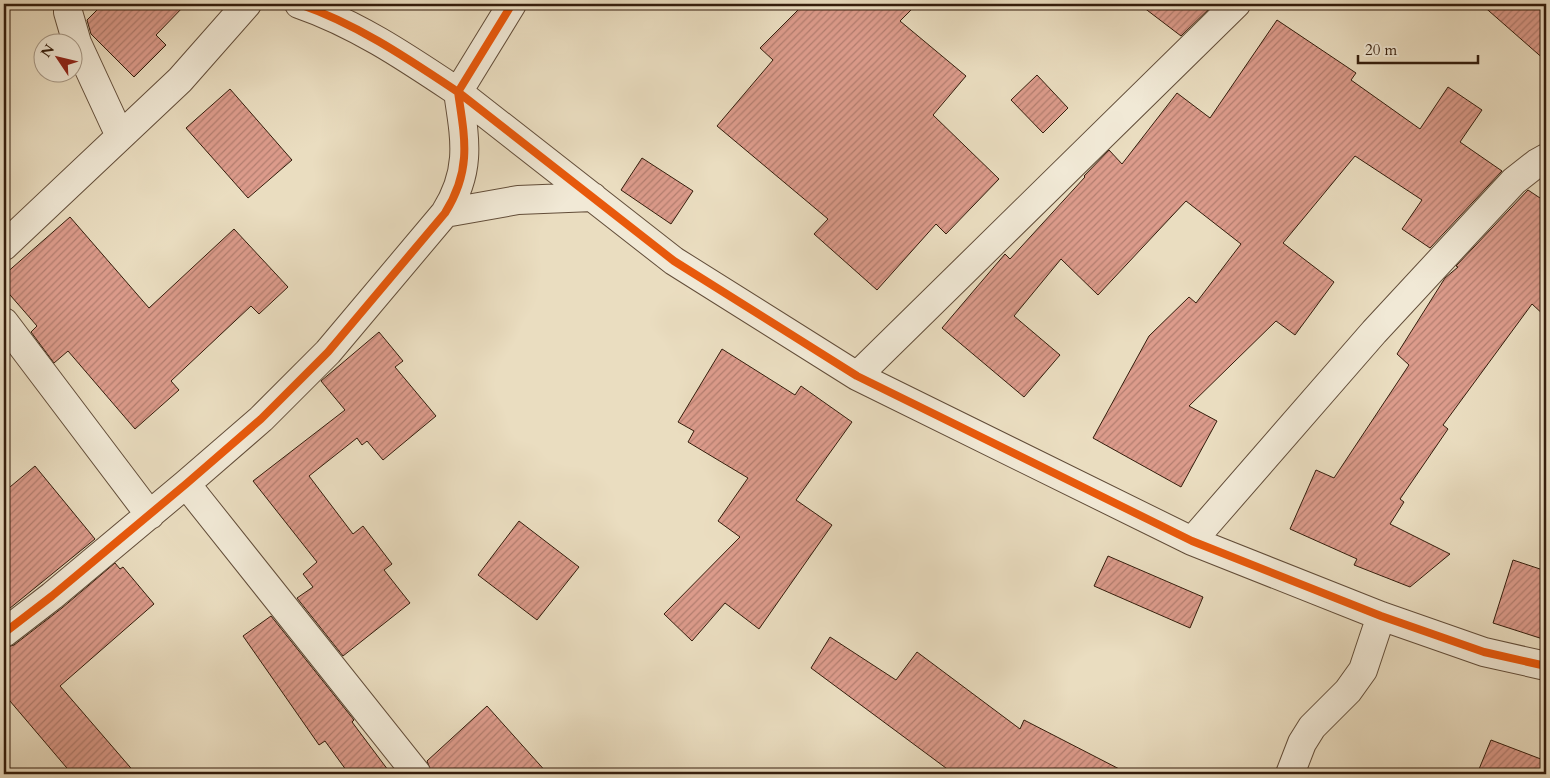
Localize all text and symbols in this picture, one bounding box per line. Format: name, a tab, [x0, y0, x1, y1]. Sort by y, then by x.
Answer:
north arrow	[32, 32, 82, 82]
scale bar	[1358, 32, 1478, 64]
text: N	[36, 40, 59, 61]
text: 20 m	[1365, 40, 1397, 60]

